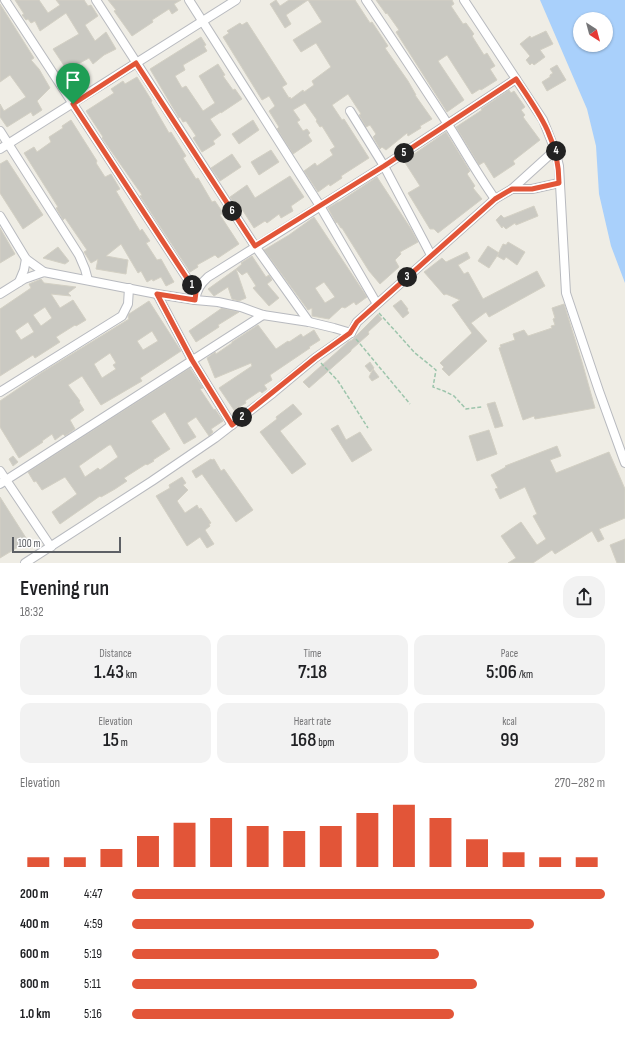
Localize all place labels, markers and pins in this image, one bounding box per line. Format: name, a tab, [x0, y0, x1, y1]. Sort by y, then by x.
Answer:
pin	[56, 63, 90, 104]
pin: 4	[546, 141, 566, 161]
pin: 5	[394, 143, 414, 163]
pin: 6	[222, 201, 242, 221]
pin: 3	[397, 267, 417, 287]
pin: 1	[182, 275, 202, 295]
pin: 2	[232, 407, 252, 427]

